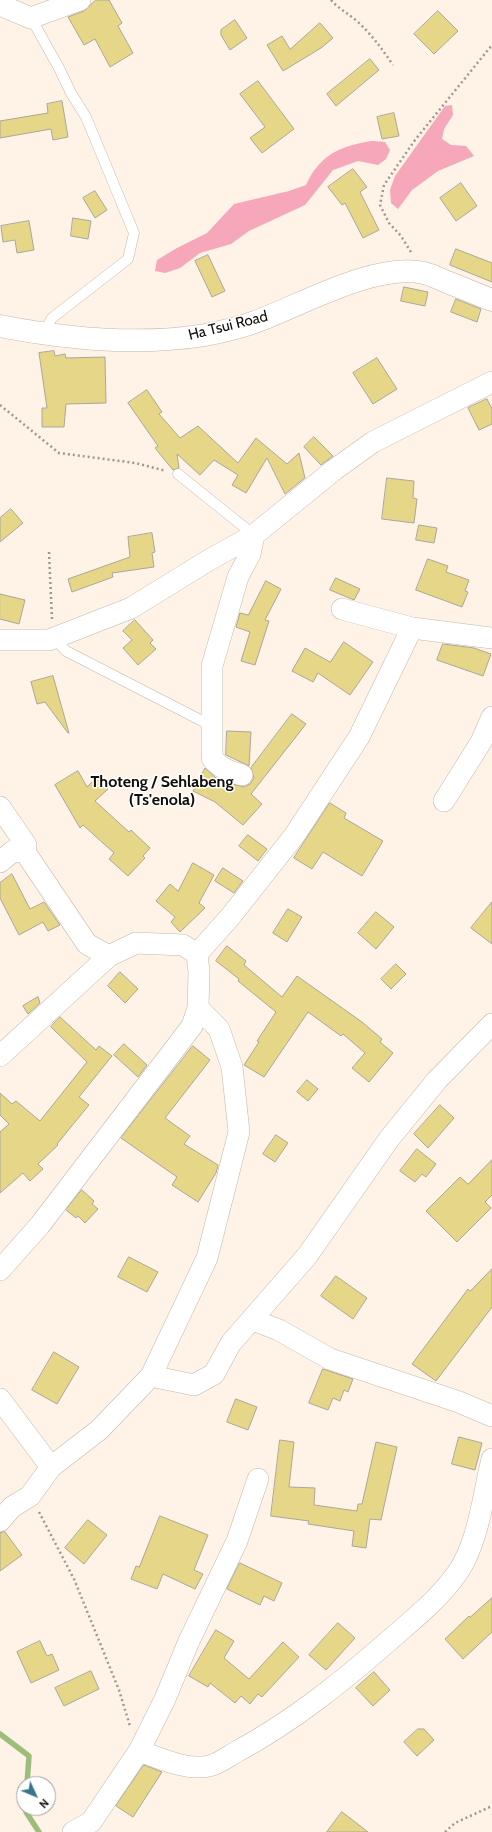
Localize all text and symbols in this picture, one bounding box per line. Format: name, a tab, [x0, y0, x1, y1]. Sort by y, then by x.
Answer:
street label: Ha Tsui Road	[186, 307, 270, 345]
district label: Thoteng / Sehlabeng (Ts'enola)	[91, 772, 233, 810]
north arrow	[16, 1776, 56, 1816]
text: N	[36, 1796, 52, 1811]

